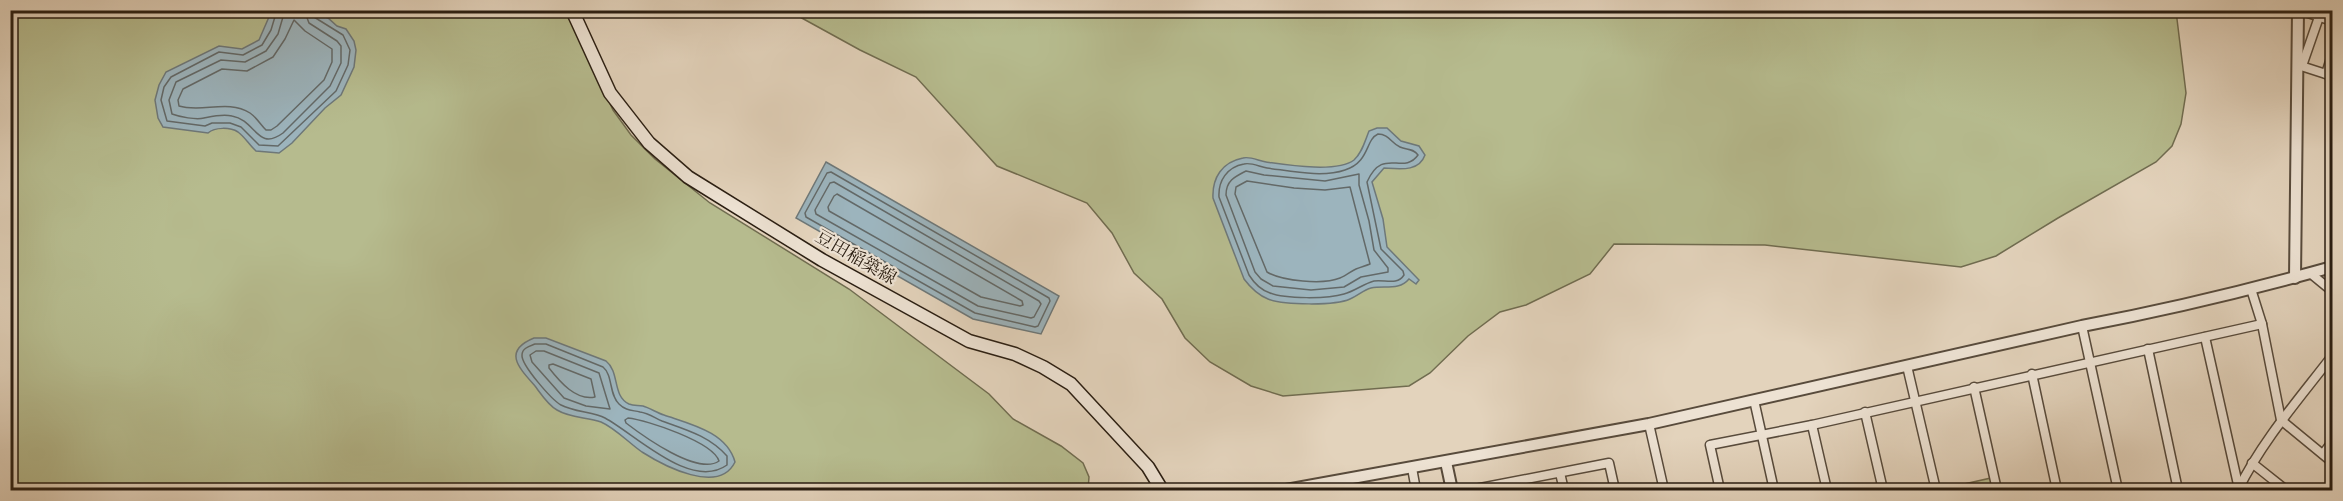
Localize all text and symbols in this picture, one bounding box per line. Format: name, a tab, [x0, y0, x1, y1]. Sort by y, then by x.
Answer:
street label: 豆田稲築線	[811, 224, 901, 290]

